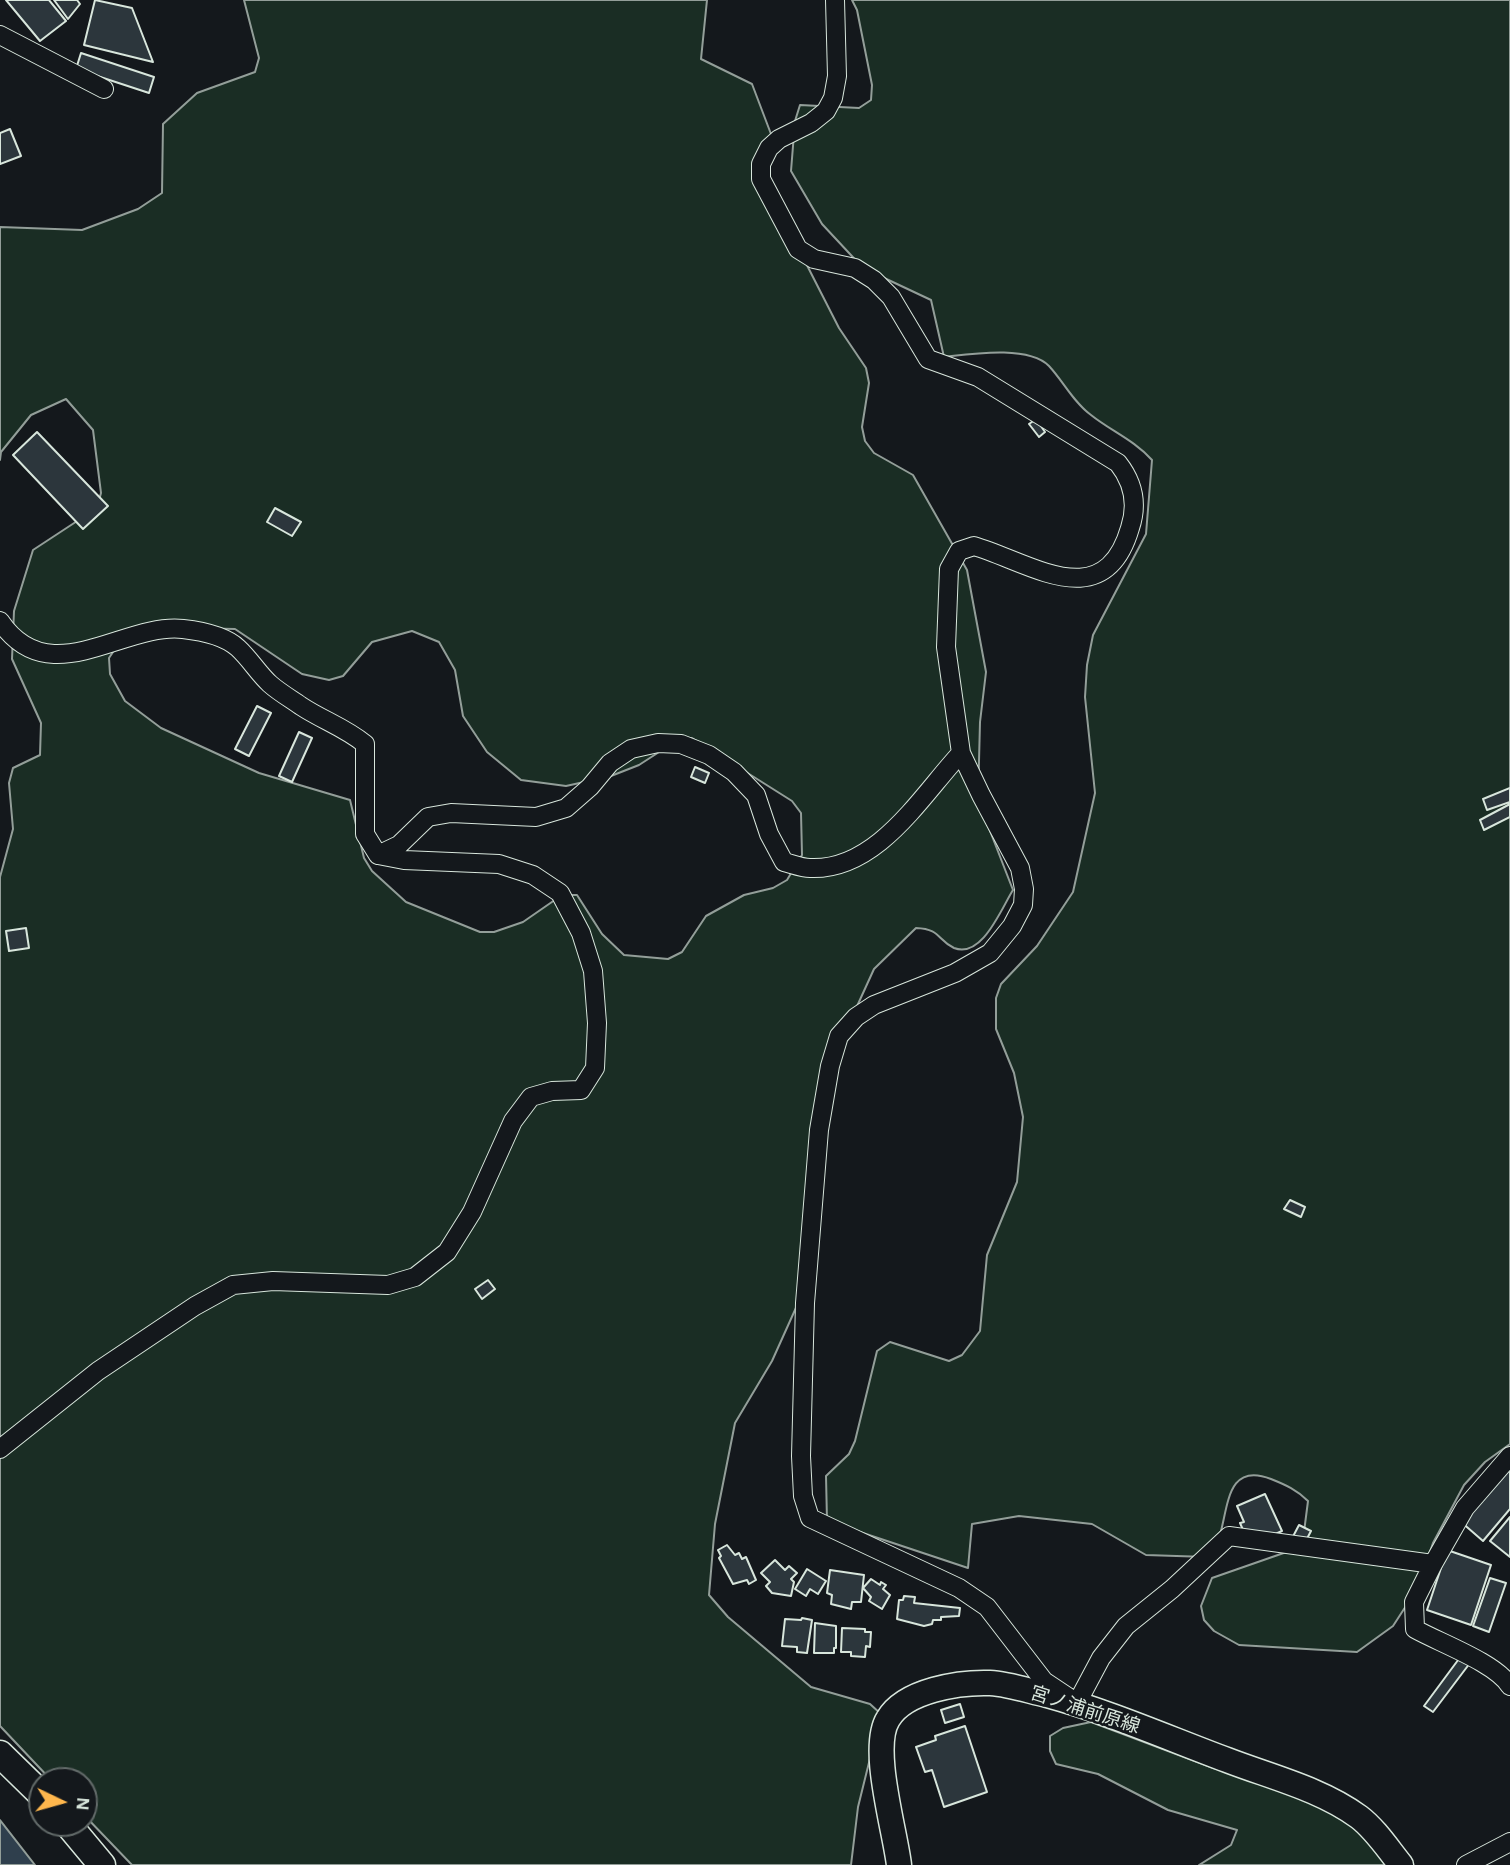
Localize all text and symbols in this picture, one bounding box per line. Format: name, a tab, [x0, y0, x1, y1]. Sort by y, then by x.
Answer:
street label: 宮ノ浦前原線	[1027, 1682, 1143, 1738]
north arrow	[28, 1767, 98, 1837]
text: N	[72, 1796, 92, 1811]

